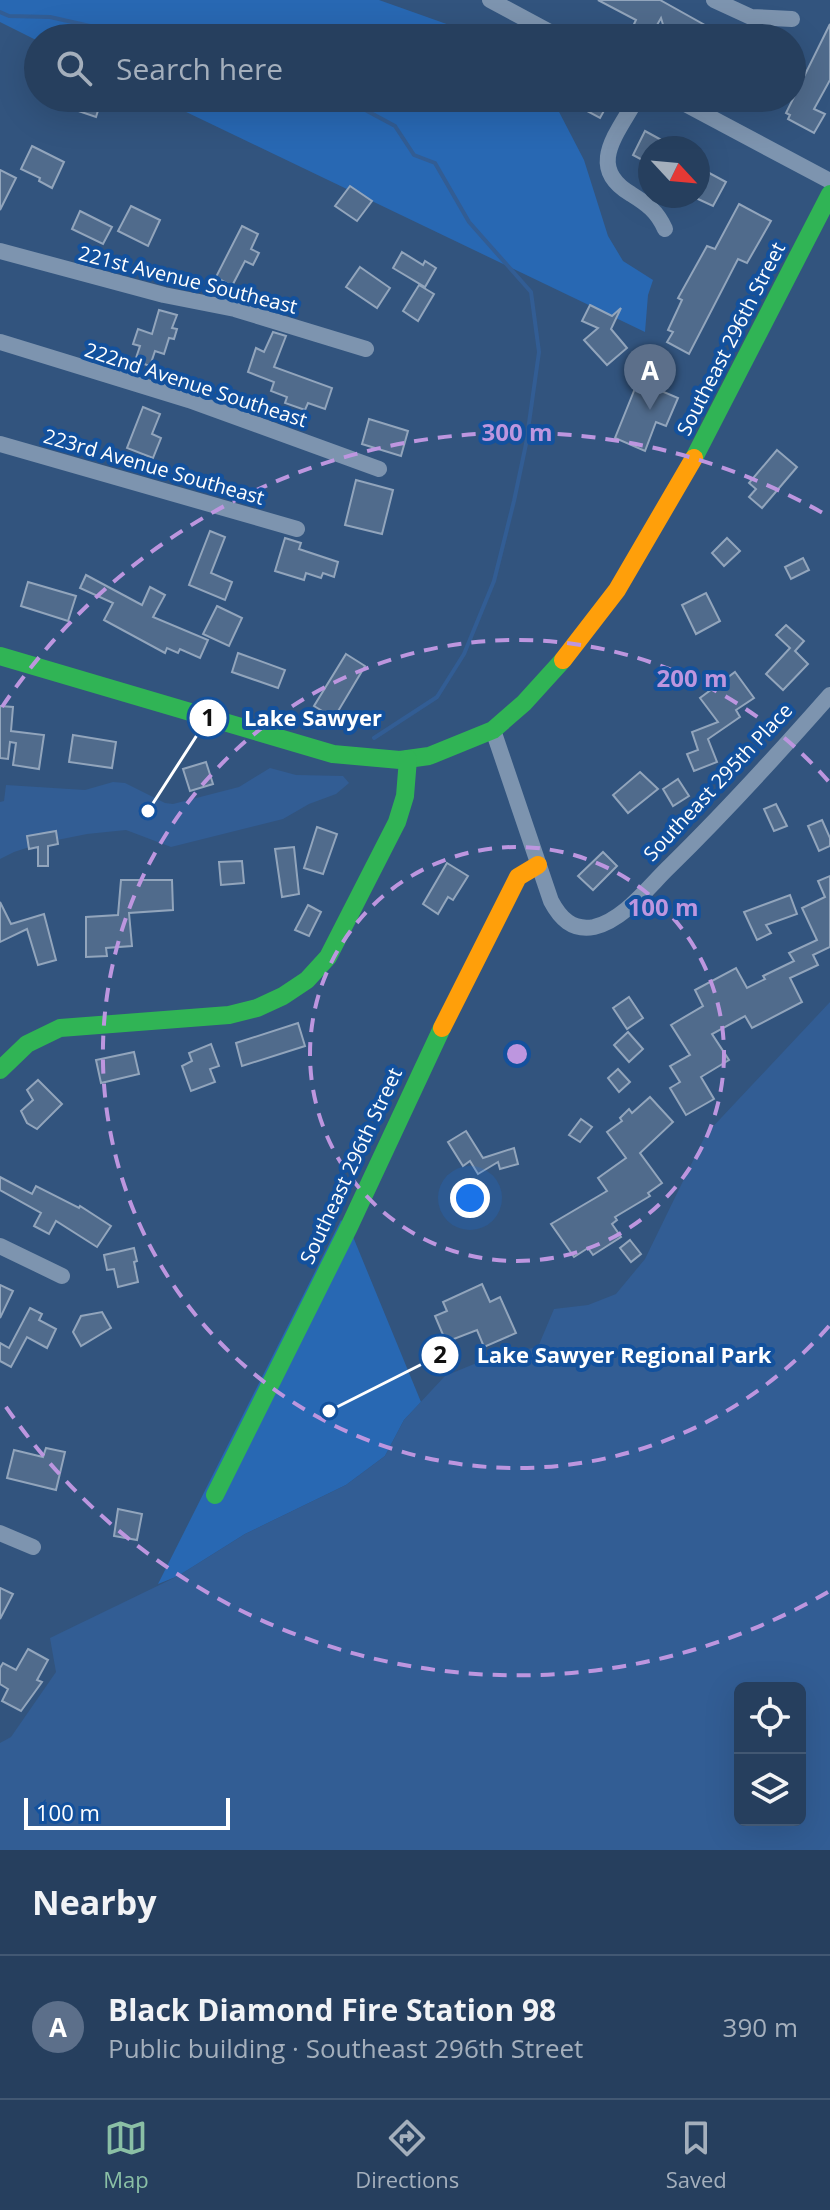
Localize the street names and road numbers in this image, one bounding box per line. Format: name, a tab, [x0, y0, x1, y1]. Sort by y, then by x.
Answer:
street label: Southeast 296th Street	[670, 237, 791, 440]
street label: 221st Avenue Southeast	[76, 239, 300, 320]
street label: 222nd Avenue Southeast	[81, 336, 311, 433]
street label: 223rd Avenue Southeast	[41, 422, 268, 511]
street label: Southeast 295th Place	[637, 697, 798, 866]
street label: Southeast 296th Street	[293, 1063, 408, 1268]

